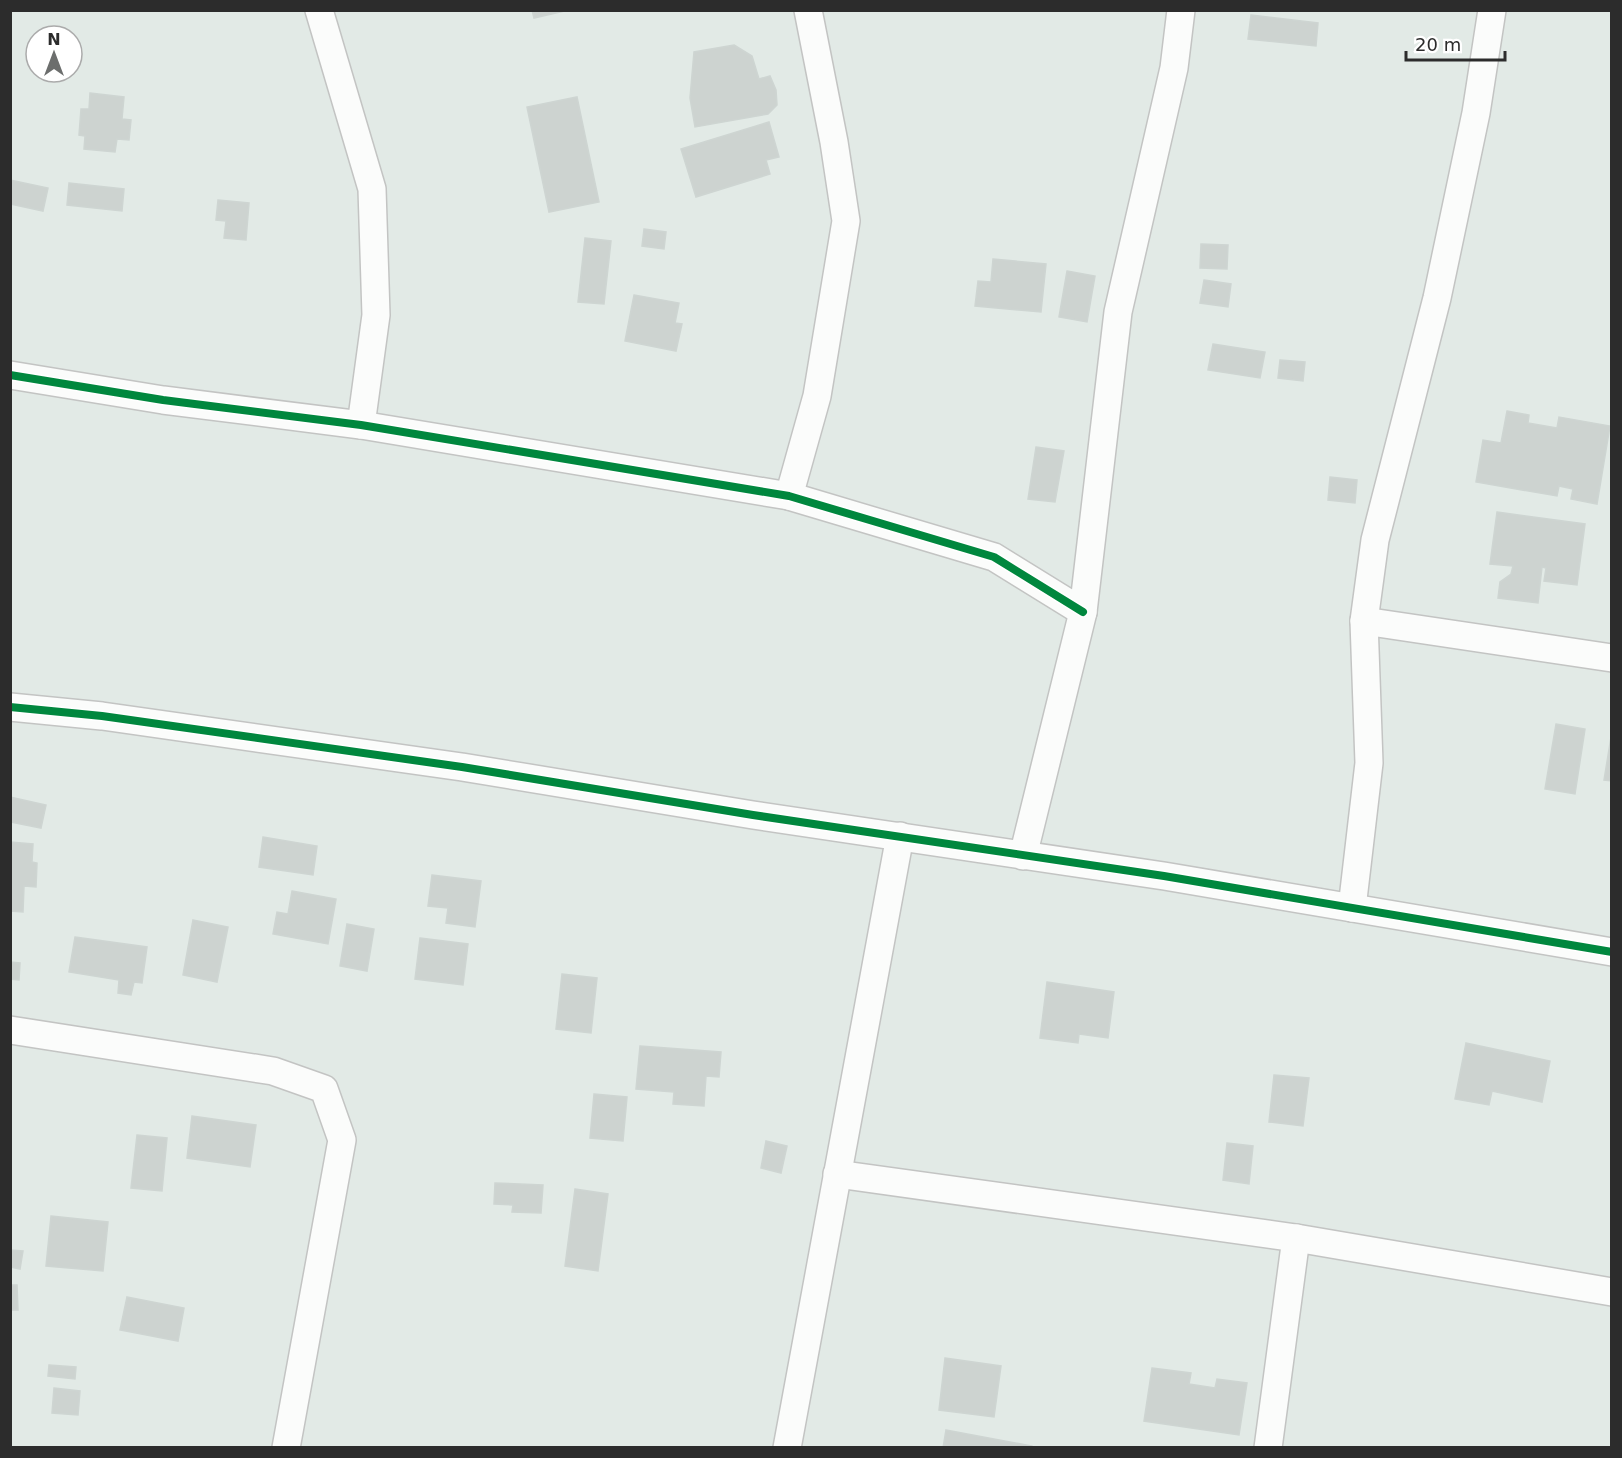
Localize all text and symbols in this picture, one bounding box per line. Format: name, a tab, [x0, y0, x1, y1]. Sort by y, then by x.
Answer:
north arrow	[24, 24, 84, 84]
scale bar	[1406, 24, 1505, 62]
text: N	[47, 30, 61, 49]
text: 20 m	[1415, 34, 1461, 55]

